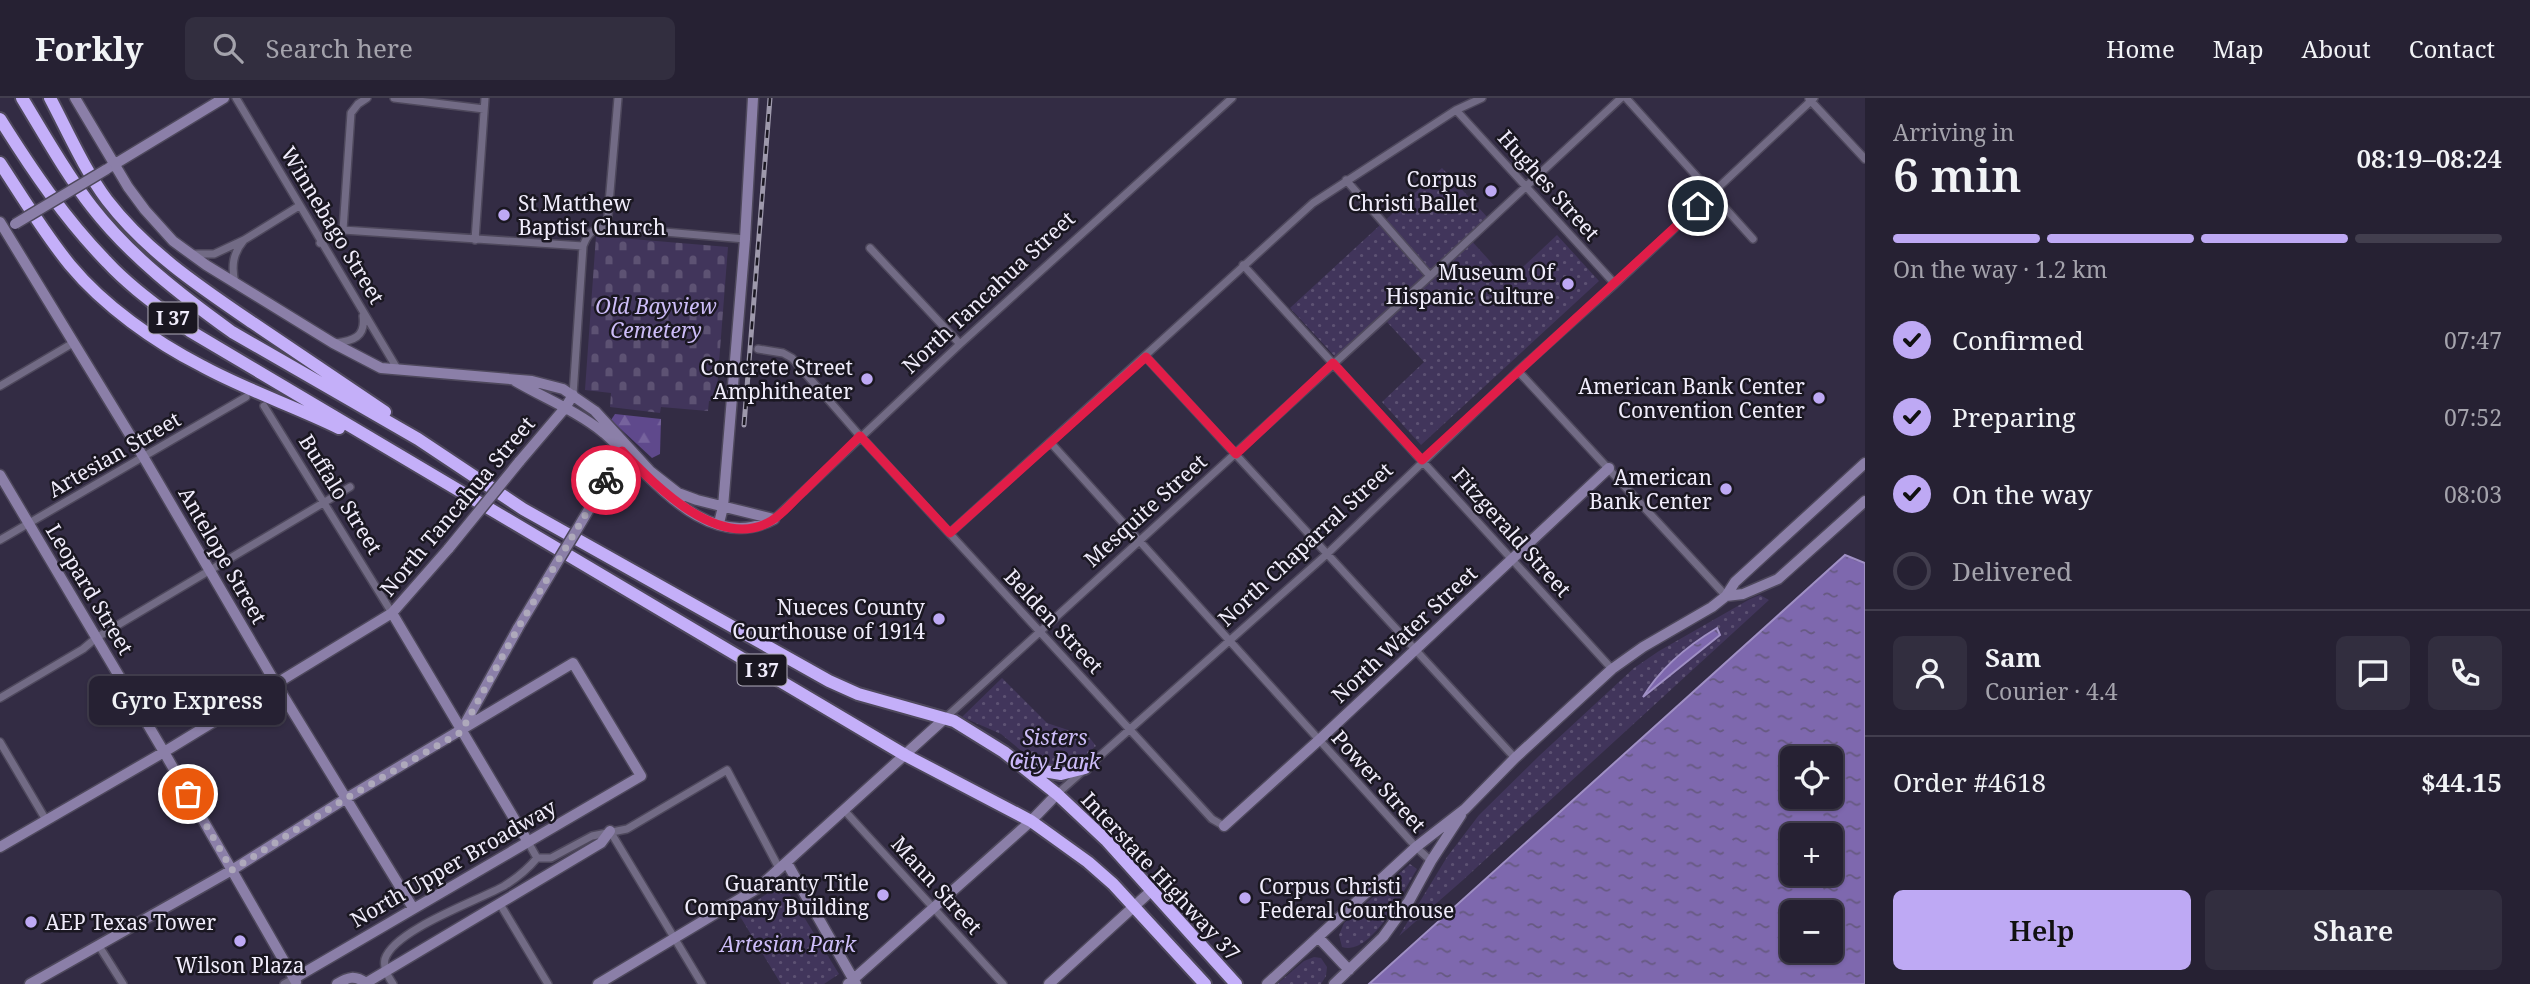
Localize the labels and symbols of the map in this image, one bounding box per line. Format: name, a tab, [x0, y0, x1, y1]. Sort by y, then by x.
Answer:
street label: Hughes Street	[1492, 124, 1606, 246]
street label: Winnebago Street	[275, 141, 391, 309]
place label: Corpus Christi Ballet	[1348, 165, 1477, 217]
pin	[1668, 176, 1728, 236]
marker: Corpus Christi Ballet	[1483, 183, 1499, 199]
place label: St Matthew Baptist Church	[518, 189, 666, 241]
street label: North Tancahua Street	[896, 205, 1080, 379]
marker: St Matthew Baptist Church	[496, 207, 512, 223]
place label: Museum Of Hispanic Culture	[1386, 258, 1556, 310]
marker: Museum Of Hispanic Culture	[1560, 276, 1576, 292]
park label: Old Bayview Cemetery	[595, 292, 717, 344]
road number: I 37	[148, 302, 198, 333]
place label: Concrete Street Amphitheater	[700, 353, 853, 405]
marker: Concrete Street Amphitheater	[859, 371, 875, 387]
place label: American Bank Center Convention Center	[1578, 372, 1805, 424]
marker: American Bank Center Convention Center	[1811, 390, 1827, 406]
street label: Artesian Street	[43, 405, 185, 503]
street label: North Tancahua Street	[373, 410, 541, 602]
street label: Buffalo Street	[293, 429, 389, 559]
courier	[571, 445, 641, 515]
street label: Mesquite Street	[1078, 447, 1212, 573]
street label: North Chaparral Street	[1212, 456, 1398, 632]
street label: Fitzgerald Street	[1447, 462, 1577, 602]
place label: American Bank Center	[1589, 463, 1712, 515]
street label: Antelope Street	[172, 481, 274, 629]
marker: American Bank Center	[1718, 481, 1734, 497]
street label: Leopard Street	[40, 518, 140, 660]
street label: North Water Street	[1325, 559, 1483, 709]
street label: Belden Street	[998, 563, 1110, 679]
place label: Nueces County Courthouse of 1914	[732, 593, 925, 645]
marker: Nueces County Courthouse of 1914	[931, 611, 947, 627]
road number: I 37	[738, 654, 786, 685]
callout: Gyro Express	[90, 675, 286, 724]
park label: Sisters City Park	[1010, 723, 1101, 775]
street label: Power Street	[1326, 724, 1432, 838]
pin	[158, 764, 218, 824]
street label: Interstate Highway 37	[1075, 786, 1247, 966]
street label: North Upper Broadway	[345, 792, 561, 933]
street label: Mann Street	[886, 830, 988, 940]
place label: Guaranty Title Company Building	[684, 869, 870, 921]
place label: Corpus Christi Federal Courthouse	[1259, 872, 1454, 924]
marker: Guaranty Title Company Building	[875, 887, 891, 903]
marker: Corpus Christi Federal Courthouse	[1237, 890, 1253, 906]
place label: AEP Texas Tower	[45, 908, 216, 936]
marker: AEP Texas Tower	[23, 914, 39, 930]
park label: Artesian Park	[718, 930, 857, 958]
marker: Wilson Plaza	[232, 933, 248, 949]
place label: Wilson Plaza	[175, 951, 305, 979]

